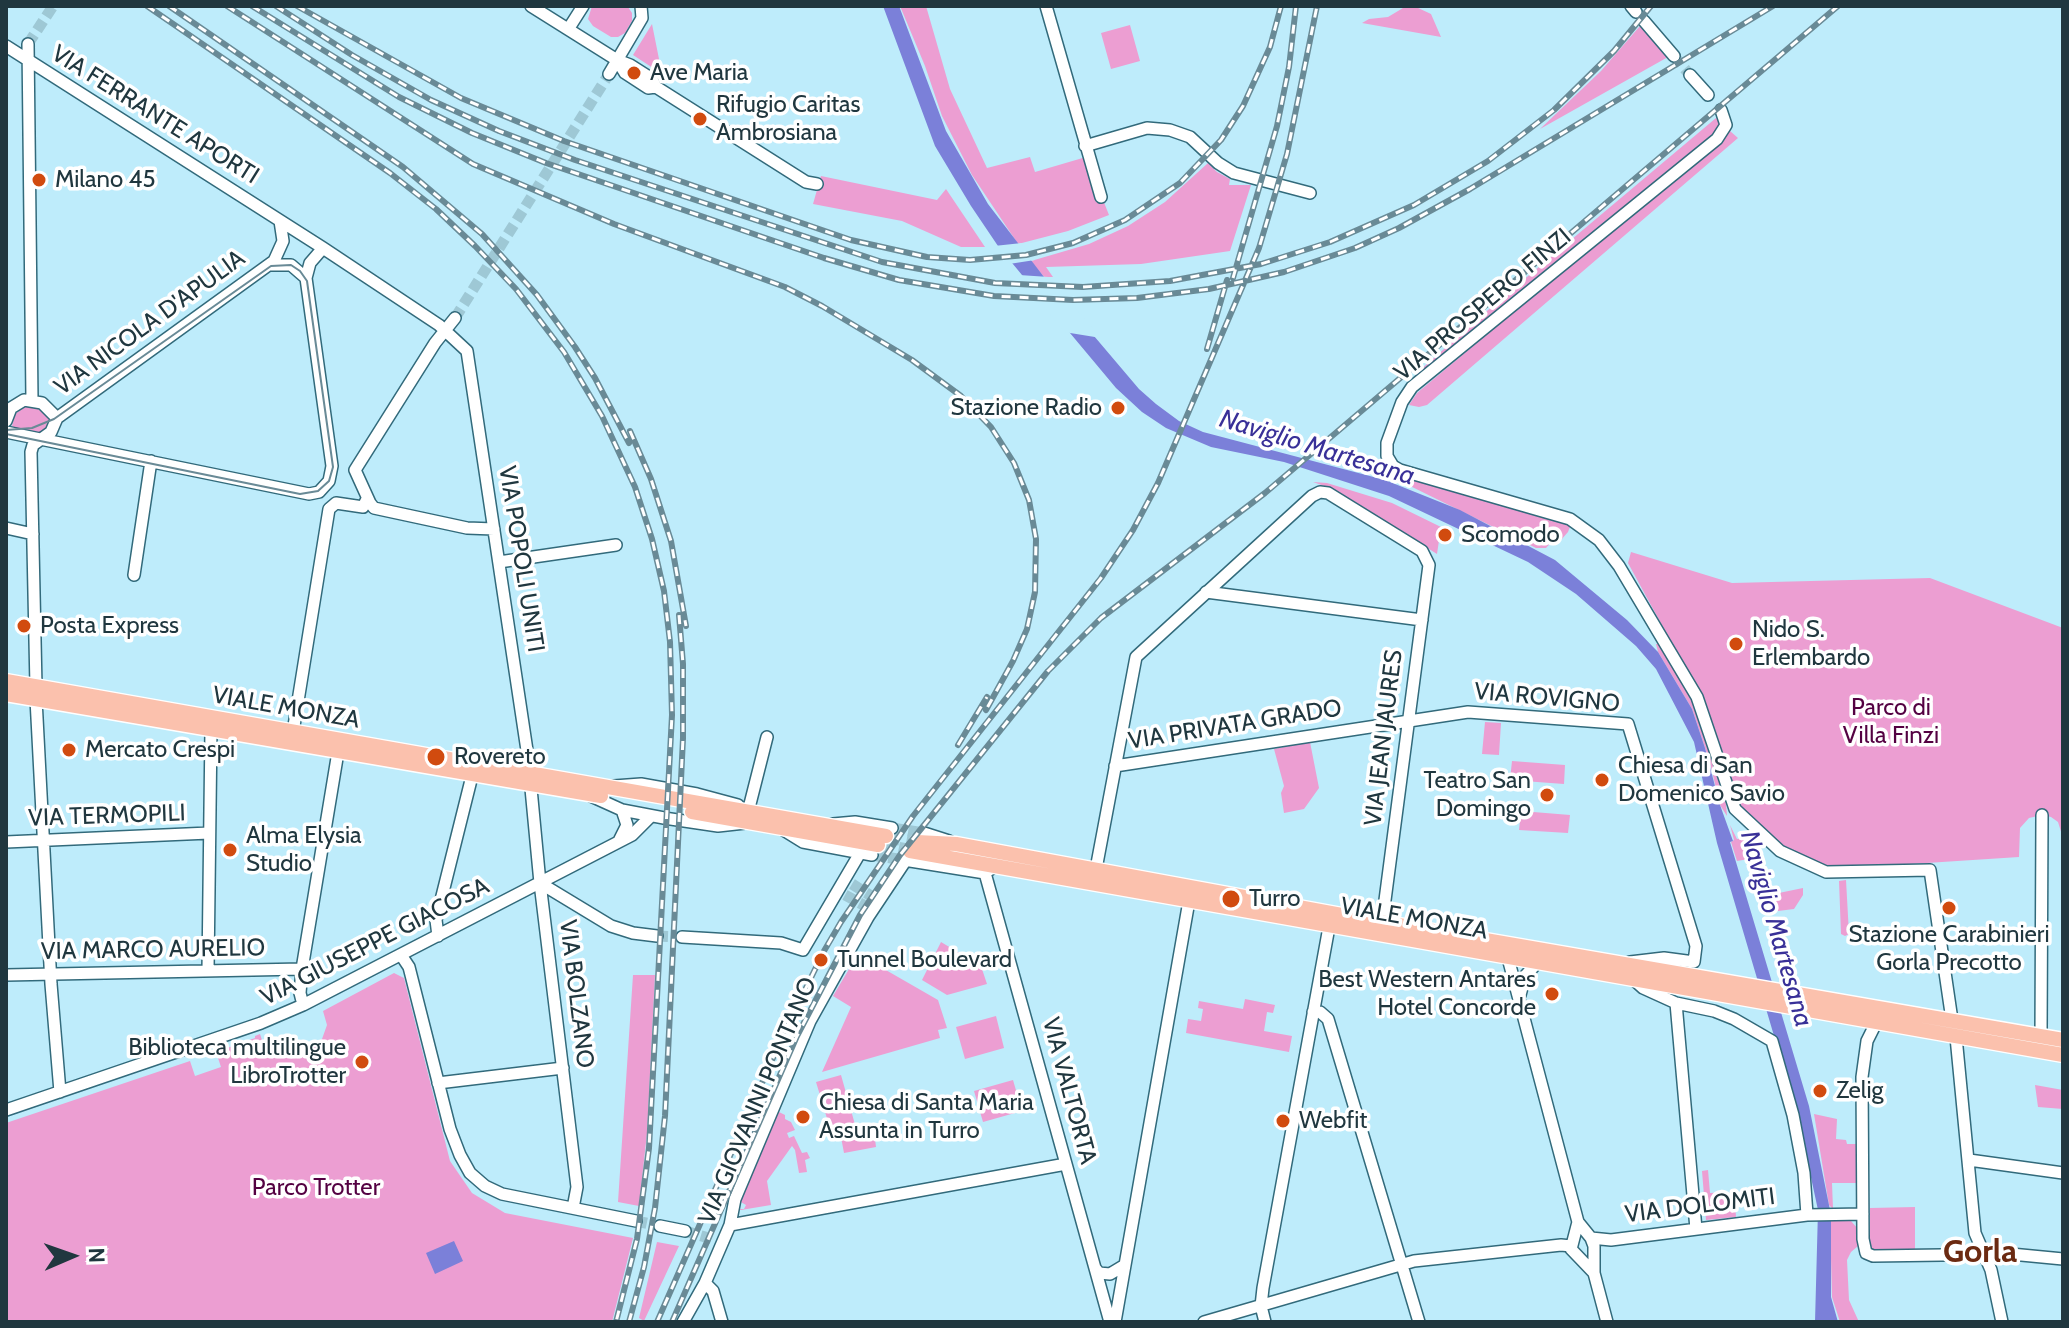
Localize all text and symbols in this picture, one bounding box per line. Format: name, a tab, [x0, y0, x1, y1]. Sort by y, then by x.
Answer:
street label: VIA FERRANTE APORTI	[46, 39, 264, 191]
place label: Ave Maria	[650, 59, 748, 87]
marker: Ave Maria	[625, 64, 643, 82]
place label: Rifugio Caritas Ambrosiana	[716, 91, 861, 147]
marker: Rifugio Caritas Ambrosiana	[691, 110, 709, 128]
place label: Milano 45	[55, 166, 155, 194]
marker: Milano 45	[30, 171, 48, 189]
street label: VIA PROSPERO FINZI	[1389, 223, 1577, 387]
street label: VIA NICOLA D'APULIA	[49, 244, 251, 402]
place label: Stazione Radio	[951, 394, 1102, 422]
marker: Stazione Radio	[1109, 399, 1127, 417]
water label: Naviglio Martesana	[1216, 403, 1418, 493]
street label: VIA POPOLI UNITI	[492, 464, 550, 654]
place label: Scomodo	[1461, 521, 1560, 549]
marker: Scomodo	[1436, 526, 1454, 544]
place label: Posta Express	[40, 612, 179, 640]
place label: Nido S. Erlembardo	[1752, 616, 1870, 672]
marker: Posta Express	[15, 617, 33, 635]
marker: Nido S. Erlembardo	[1727, 635, 1745, 653]
street label: VIA JEAN JAURES	[1359, 648, 1409, 828]
street label: VIA ROVIGNO	[1473, 677, 1621, 719]
street label: VIALE MONZA	[210, 681, 362, 735]
street label: VIA PRIVATA GRADO	[1126, 694, 1344, 756]
park label: Parco di Villa Finzi	[1843, 694, 1939, 750]
place label: Mercato Crespi	[85, 736, 235, 764]
marker: Mercato Crespi	[60, 741, 78, 759]
place label: Rovereto	[454, 743, 546, 771]
marker: Rovereto	[425, 746, 447, 768]
place label: Chiesa di San Domenico Savio	[1618, 752, 1785, 808]
place label: Teatro San Domingo	[1424, 767, 1531, 823]
marker: Chiesa di San Domenico Savio	[1593, 771, 1611, 789]
marker: Teatro San Domingo	[1538, 786, 1556, 804]
street label: VIA TERMOPILI	[28, 799, 186, 833]
place label: Alma Elysia Studio	[246, 822, 362, 878]
water label: Naviglio Martesana	[1733, 827, 1819, 1031]
marker: Alma Elysia Studio	[221, 841, 239, 859]
street label: VIA GIUSEPPE GIACOSA	[256, 872, 494, 1012]
place label: Turro	[1249, 885, 1300, 913]
marker: Turro	[1220, 888, 1242, 910]
street label: VIALE MONZA	[1338, 892, 1490, 946]
marker: Stazione Carabinieri Gorla Precotto	[1940, 899, 1958, 917]
street label: VIA BOLZANO	[553, 918, 599, 1070]
place label: Stazione Carabinieri Gorla Precotto	[1848, 921, 2050, 977]
street label: VIA MARCO AURELIO	[41, 934, 265, 966]
place label: Tunnel Boulevard	[837, 946, 1012, 974]
marker: Tunnel Boulevard	[812, 951, 830, 969]
place label: Best Western Antares Hotel Concorde	[1318, 966, 1536, 1022]
street label: VIA GIOVANNI PONTANO	[693, 973, 823, 1229]
marker: Best Western Antares Hotel Concorde	[1543, 985, 1561, 1003]
street label: VIA VALTORTA	[1036, 1014, 1102, 1168]
place label: Biblioteca multilingue LibroTrotter	[128, 1034, 346, 1090]
marker: Biblioteca multilingue LibroTrotter	[353, 1053, 371, 1071]
place label: Zelig	[1836, 1077, 1883, 1105]
marker: Zelig	[1811, 1082, 1829, 1100]
place label: Chiesa di Santa Maria Assunta in Turro	[819, 1089, 1034, 1145]
place label: Webfit	[1299, 1107, 1367, 1135]
marker: Chiesa di Santa Maria Assunta in Turro	[794, 1108, 812, 1126]
marker: Webfit	[1274, 1112, 1292, 1130]
park label: Parco Trotter	[252, 1174, 380, 1202]
street label: VIA DOLOMITI	[1623, 1183, 1777, 1229]
north arrow	[32, 1216, 112, 1296]
district label: Gorla	[1943, 1234, 2017, 1272]
text: N	[83, 1247, 110, 1263]

